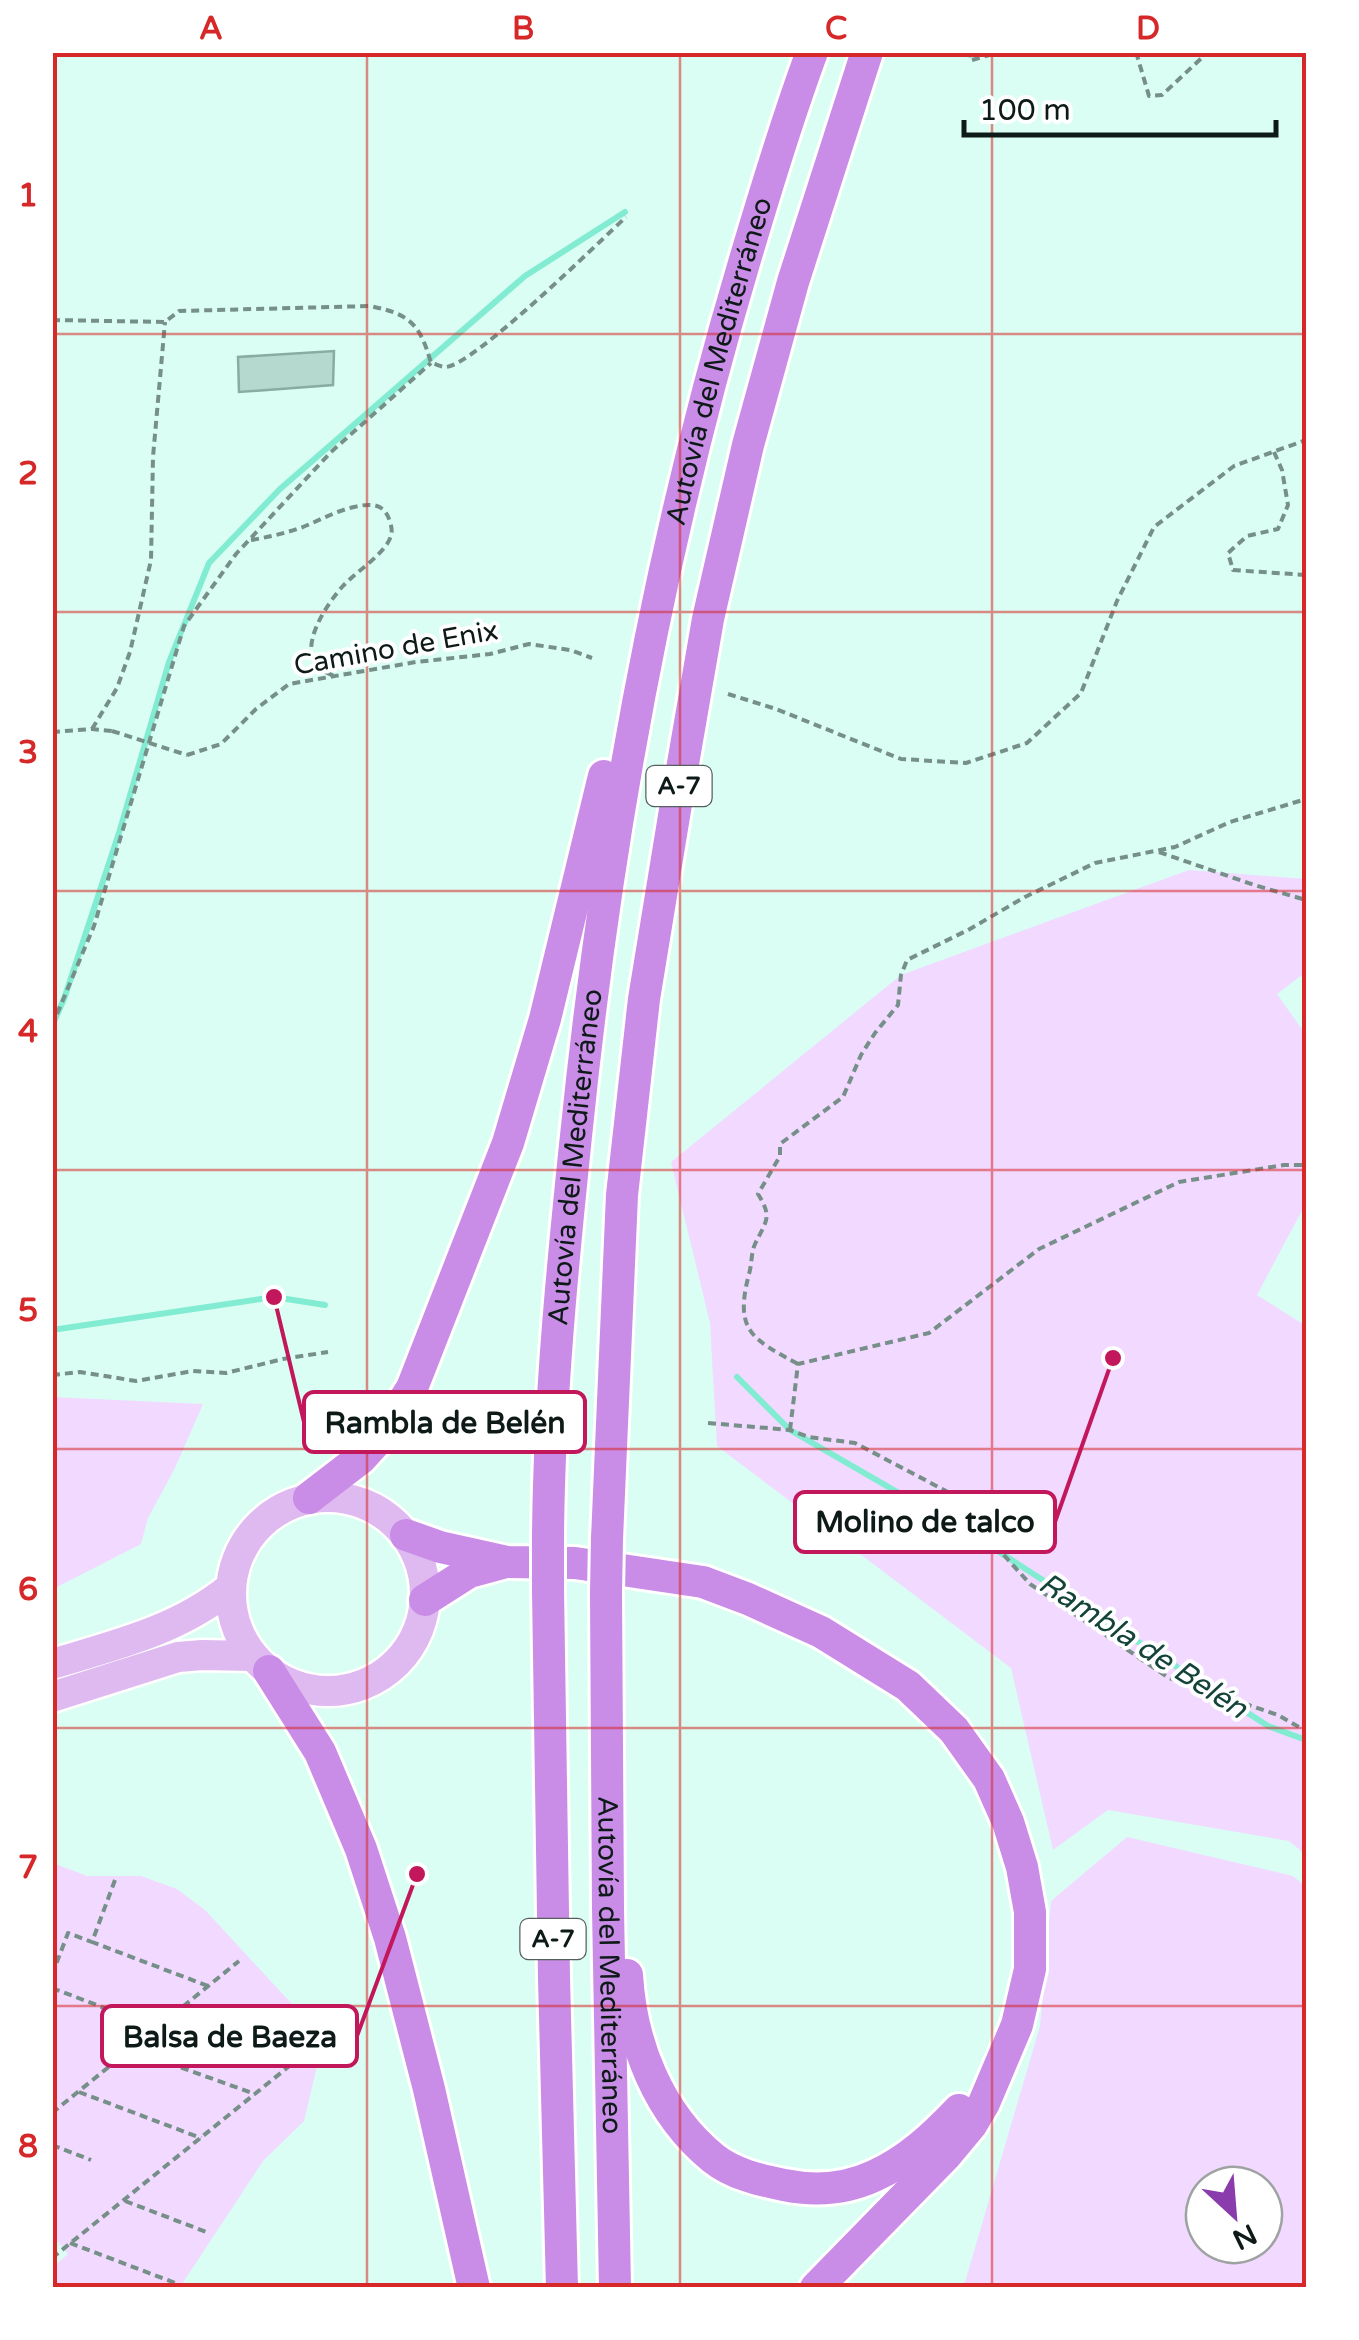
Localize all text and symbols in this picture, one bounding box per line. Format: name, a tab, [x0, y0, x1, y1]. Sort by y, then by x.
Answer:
text: A	[199, 10, 223, 48]
text: B	[512, 10, 534, 48]
text: C	[825, 10, 847, 48]
text: D	[1136, 10, 1160, 48]
scale bar	[964, 75, 1276, 137]
text: 100 m	[979, 92, 1071, 129]
text: 1	[18, 177, 38, 215]
street label: Autovía del Mediterráneo	[659, 193, 780, 528]
text: 2	[18, 455, 38, 493]
street label: Camino de Enix	[291, 613, 501, 683]
text: 3	[18, 734, 38, 772]
road number: A-7	[646, 766, 712, 806]
street label: Autovía del Mediterráneo	[541, 987, 610, 1327]
text: 4	[18, 1013, 38, 1051]
text: 5	[18, 1292, 38, 1330]
callout: Rambla de Belén	[304, 1392, 585, 1452]
text: Rambla de Belén	[325, 1405, 565, 1442]
callout: Molino de talco	[795, 1492, 1055, 1552]
text: Molino de talco	[815, 1504, 1035, 1541]
water label: Rambla de Belén	[1032, 1565, 1255, 1728]
text: 6	[18, 1571, 38, 1609]
street label: Autovía del Mediterráneo	[590, 1796, 629, 2134]
text: 7	[18, 1849, 38, 1887]
road number: A-7	[520, 1919, 586, 1959]
callout: Balsa de Baeza	[102, 2006, 357, 2066]
text: Balsa de Baeza	[123, 2019, 337, 2056]
text: 8	[18, 2128, 38, 2166]
north arrow	[1184, 2165, 1284, 2265]
text: N	[1227, 2216, 1262, 2257]

